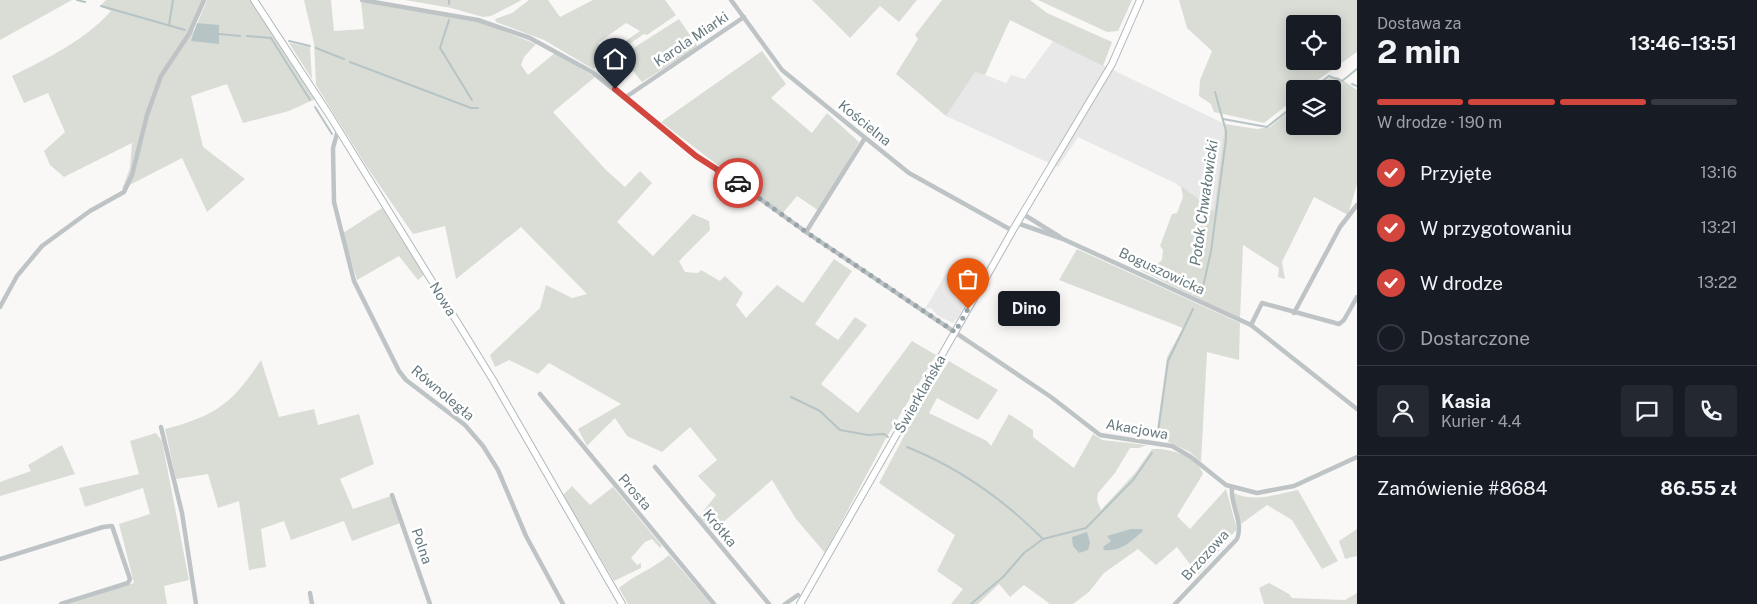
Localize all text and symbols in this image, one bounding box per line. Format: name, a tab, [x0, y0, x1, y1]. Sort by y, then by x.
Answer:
street label: Karola Miarki	[651, 8, 731, 70]
text: Dostawa za	[1377, 14, 1461, 33]
map controls	[1286, 15, 1341, 135]
button: locate	[1286, 15, 1341, 70]
text: 13:46–13:51	[1629, 32, 1737, 54]
text: 2 min	[1377, 33, 1461, 70]
pin	[594, 38, 636, 89]
icon: home	[601, 45, 629, 73]
button: layers	[1286, 80, 1341, 135]
street label: Kościelna	[835, 97, 895, 149]
text: W drodze · 190 m	[1377, 113, 1502, 132]
water label: Potok Chwałowicki	[1186, 139, 1221, 267]
courier	[713, 158, 763, 208]
icon: check	[1377, 159, 1405, 187]
text: Przyjęte	[1420, 162, 1492, 184]
text: 13:16	[1700, 163, 1737, 182]
icon: car	[724, 169, 752, 197]
icon: check	[1377, 214, 1405, 242]
text: W przygotowaniu	[1420, 217, 1572, 239]
text: 13:21	[1700, 218, 1737, 237]
street label: Boguszowicka	[1117, 244, 1207, 298]
pin	[947, 258, 989, 309]
icon: bag	[954, 265, 982, 293]
icon: check	[1377, 269, 1405, 297]
text: W drodze	[1420, 272, 1503, 294]
text: 13:22	[1697, 273, 1737, 292]
street label: Nowa	[426, 279, 460, 319]
callout: Dino	[998, 292, 1060, 326]
text: Dino	[1012, 299, 1046, 318]
text: Dostarczone	[1420, 327, 1530, 349]
street label: Świerklańska	[889, 351, 949, 436]
street label: Równoległa	[408, 362, 478, 424]
button: person	[1377, 385, 1429, 437]
button: chat	[1621, 385, 1673, 437]
button: phone	[1685, 385, 1737, 437]
text: Kasia	[1441, 390, 1491, 412]
text: Kurier · 4.4	[1441, 412, 1521, 431]
street label: Akacjowa	[1105, 416, 1169, 442]
street label: Prosta	[615, 471, 655, 513]
text: Zamówienie #8684	[1377, 477, 1548, 499]
text: 86.55 zł	[1660, 477, 1737, 499]
street label: Krótka	[700, 506, 740, 550]
street label: Polna	[408, 526, 436, 566]
street label: Brzozowa	[1178, 526, 1232, 584]

